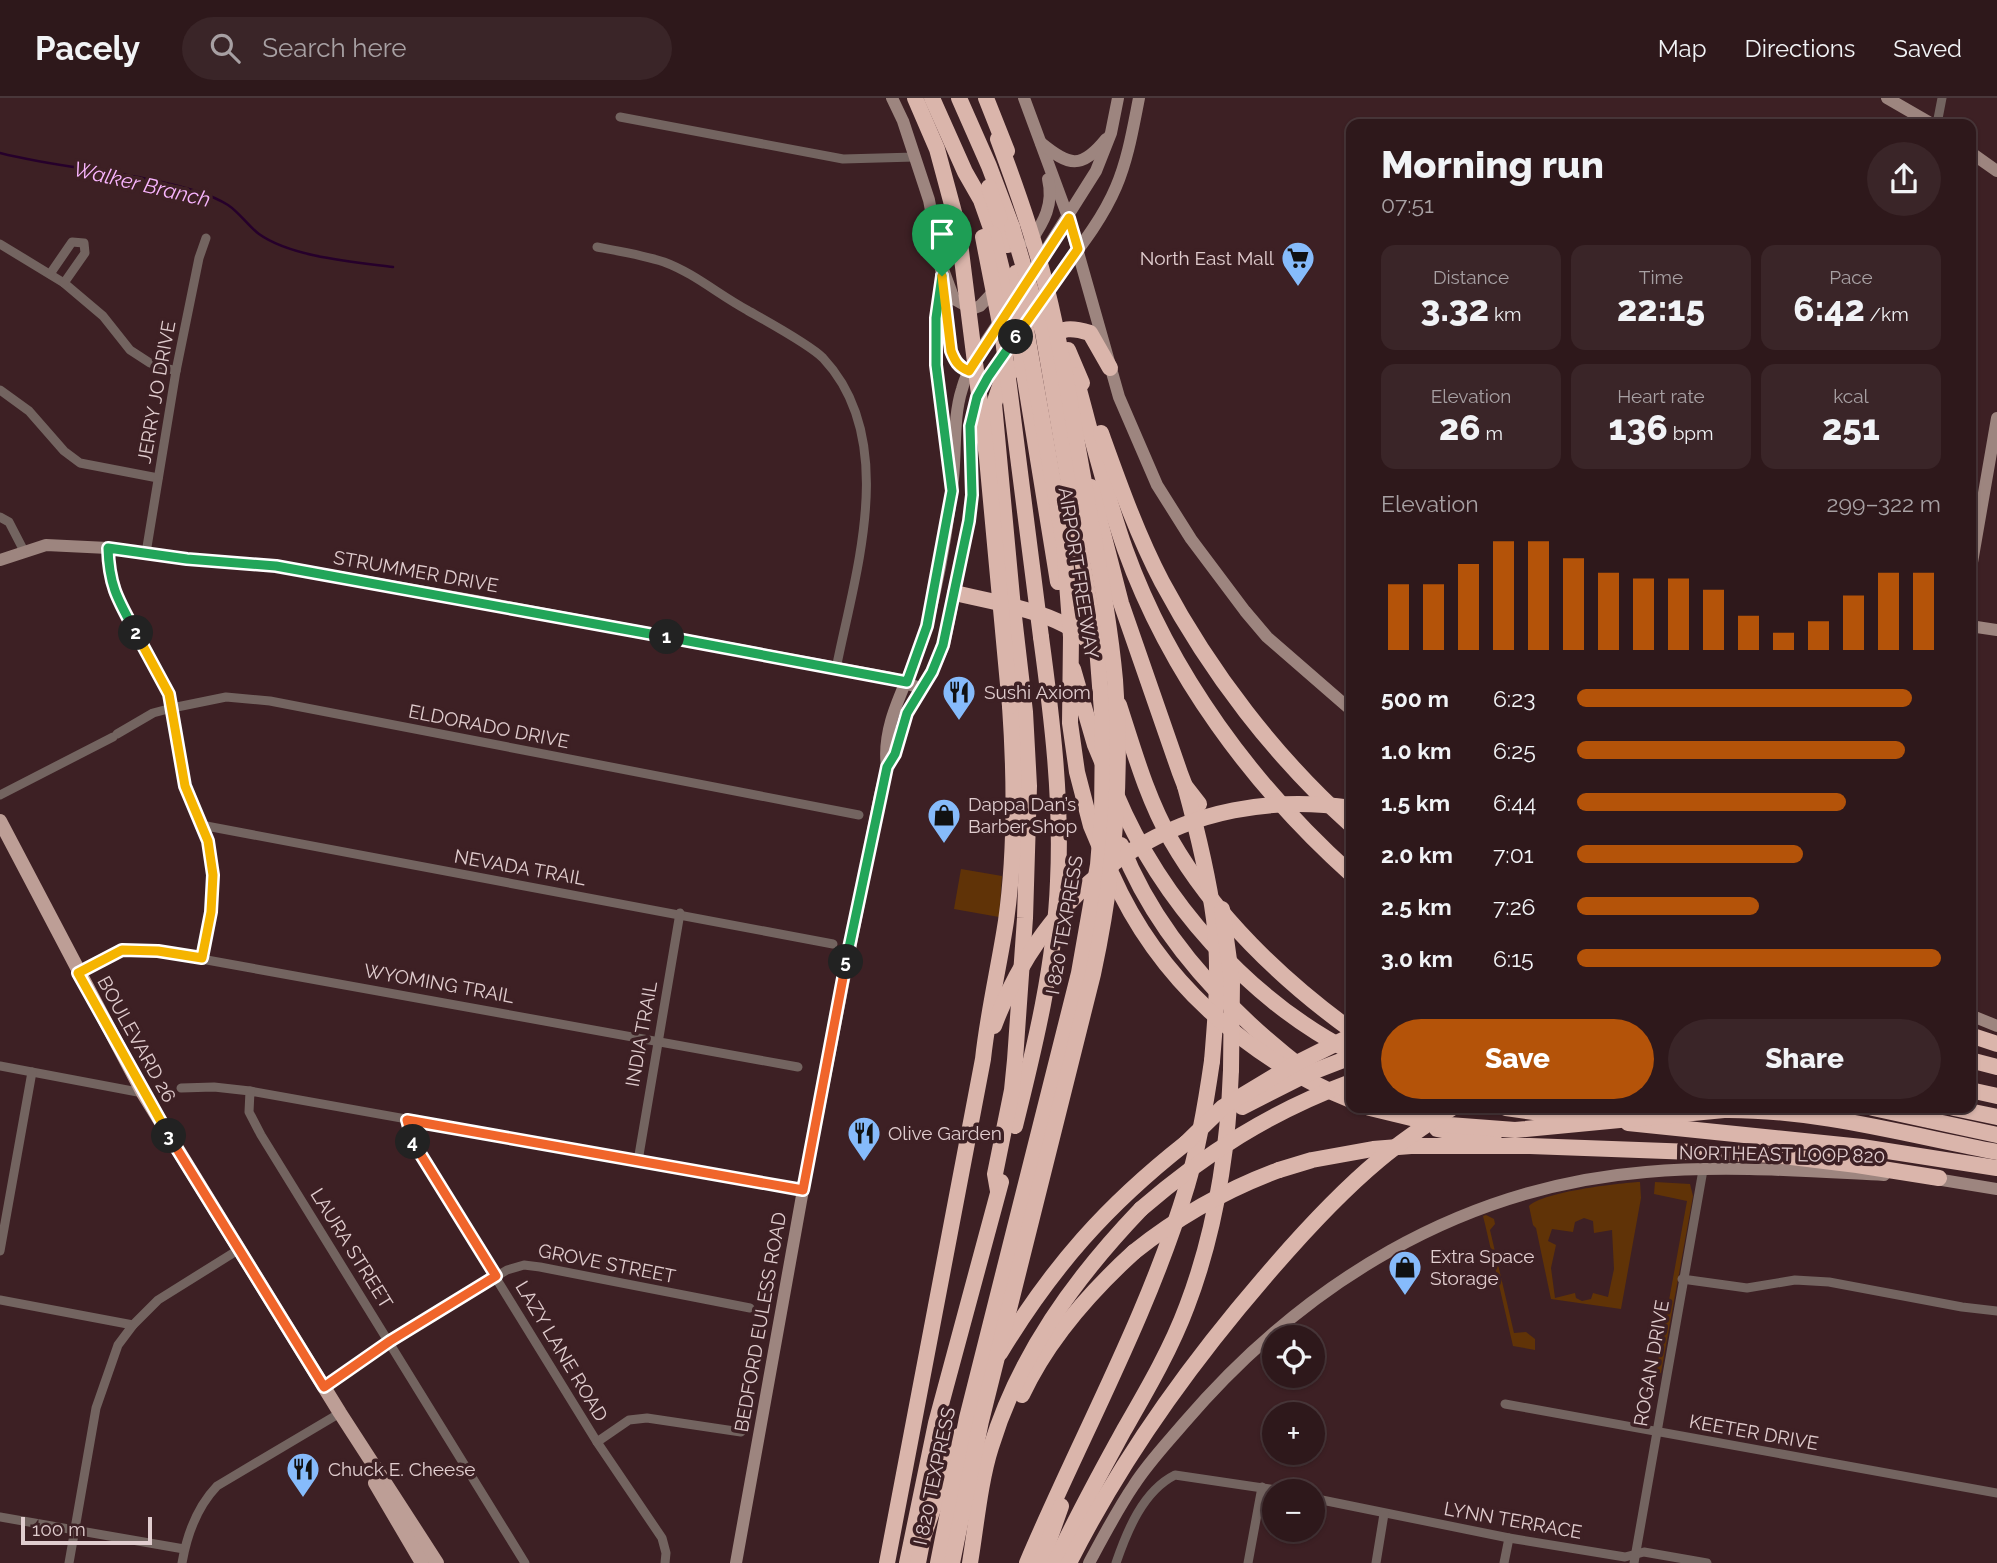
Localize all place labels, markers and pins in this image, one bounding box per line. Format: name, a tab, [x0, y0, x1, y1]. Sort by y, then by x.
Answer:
pin	[912, 204, 972, 276]
supermarket icon: North East Mall	[1279, 239, 1317, 288]
place label: North East Mall	[1140, 247, 1275, 269]
pin: 6	[998, 320, 1034, 354]
pin: 2	[118, 616, 154, 650]
pin: 1	[650, 620, 684, 654]
restaurant icon: Sushi Axiom	[940, 673, 978, 722]
place label: Sushi Axiom	[984, 681, 1091, 703]
place label: Dappa Dan’s Barber Shop	[968, 793, 1077, 837]
shop icon: Dappa Dan’s Barber Shop	[925, 796, 963, 845]
pin: 5	[828, 944, 864, 980]
restaurant icon: Olive Garden	[845, 1114, 883, 1163]
pin: 3	[152, 1118, 186, 1154]
place label: Olive Garden	[888, 1122, 1002, 1144]
pin: 4	[396, 1124, 430, 1160]
place label: Extra Space Storage	[1430, 1245, 1534, 1289]
shop icon: Extra Space Storage	[1386, 1248, 1424, 1297]
restaurant icon: Chuck E. Cheese	[284, 1450, 322, 1499]
place label: Chuck E. Cheese	[328, 1458, 476, 1480]

